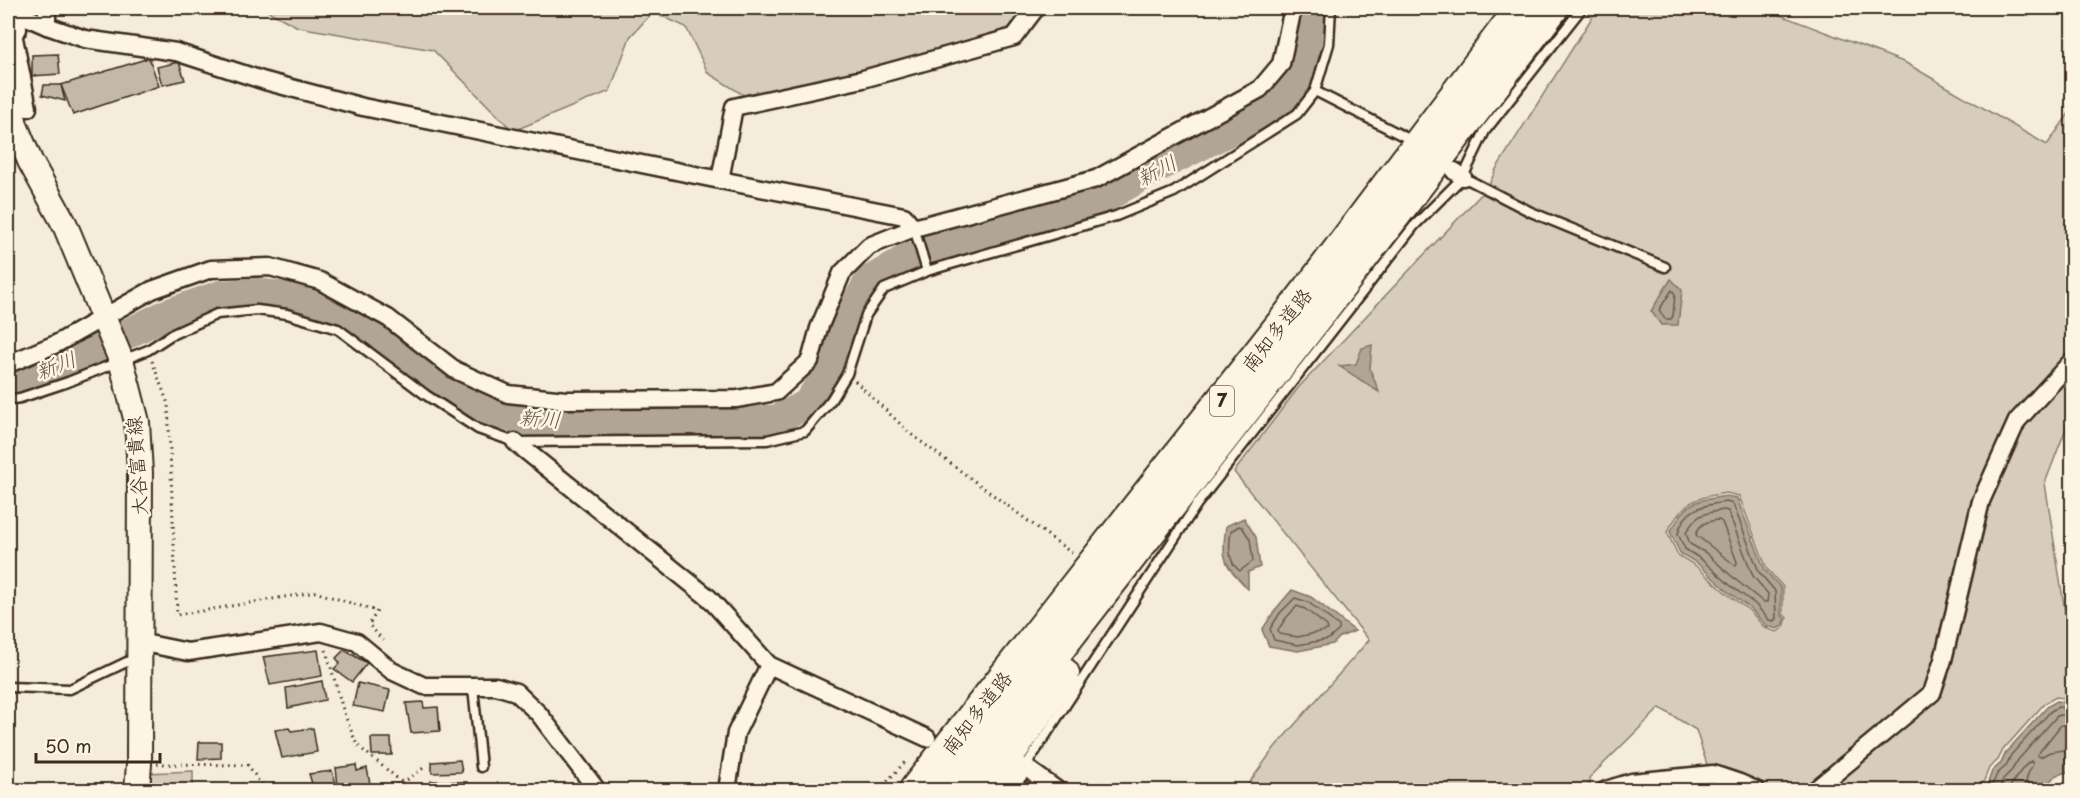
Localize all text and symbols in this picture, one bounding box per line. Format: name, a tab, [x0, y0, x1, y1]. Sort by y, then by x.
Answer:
water label: 新川	[1130, 145, 1182, 193]
street label: 南知多道路	[1234, 281, 1319, 378]
water label: 新川	[30, 342, 81, 387]
road number: 7	[1210, 386, 1234, 416]
water label: 新川	[518, 400, 562, 434]
street label: 大谷富貴線	[118, 415, 154, 517]
street label: 南知多道路	[934, 664, 1019, 761]
scale bar	[36, 726, 160, 764]
text: 50 m	[45, 732, 92, 759]

